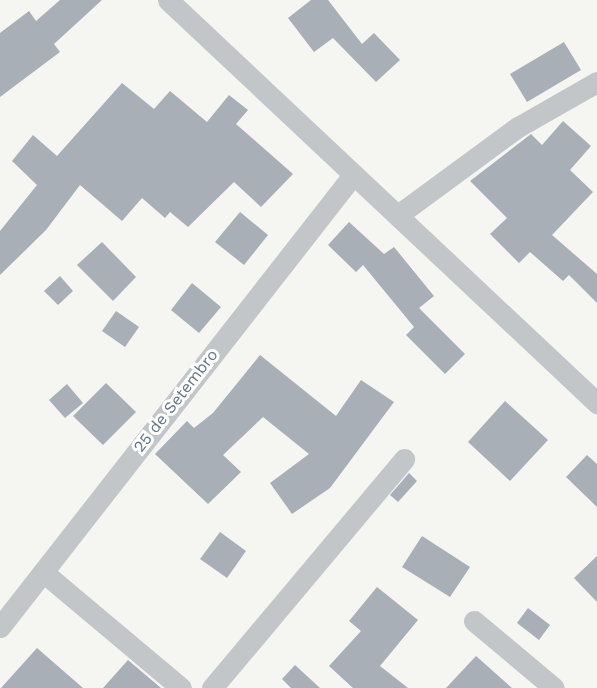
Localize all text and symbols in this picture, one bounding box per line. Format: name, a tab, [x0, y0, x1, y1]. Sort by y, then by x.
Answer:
street label: 25 de Setembro	[130, 346, 222, 456]

